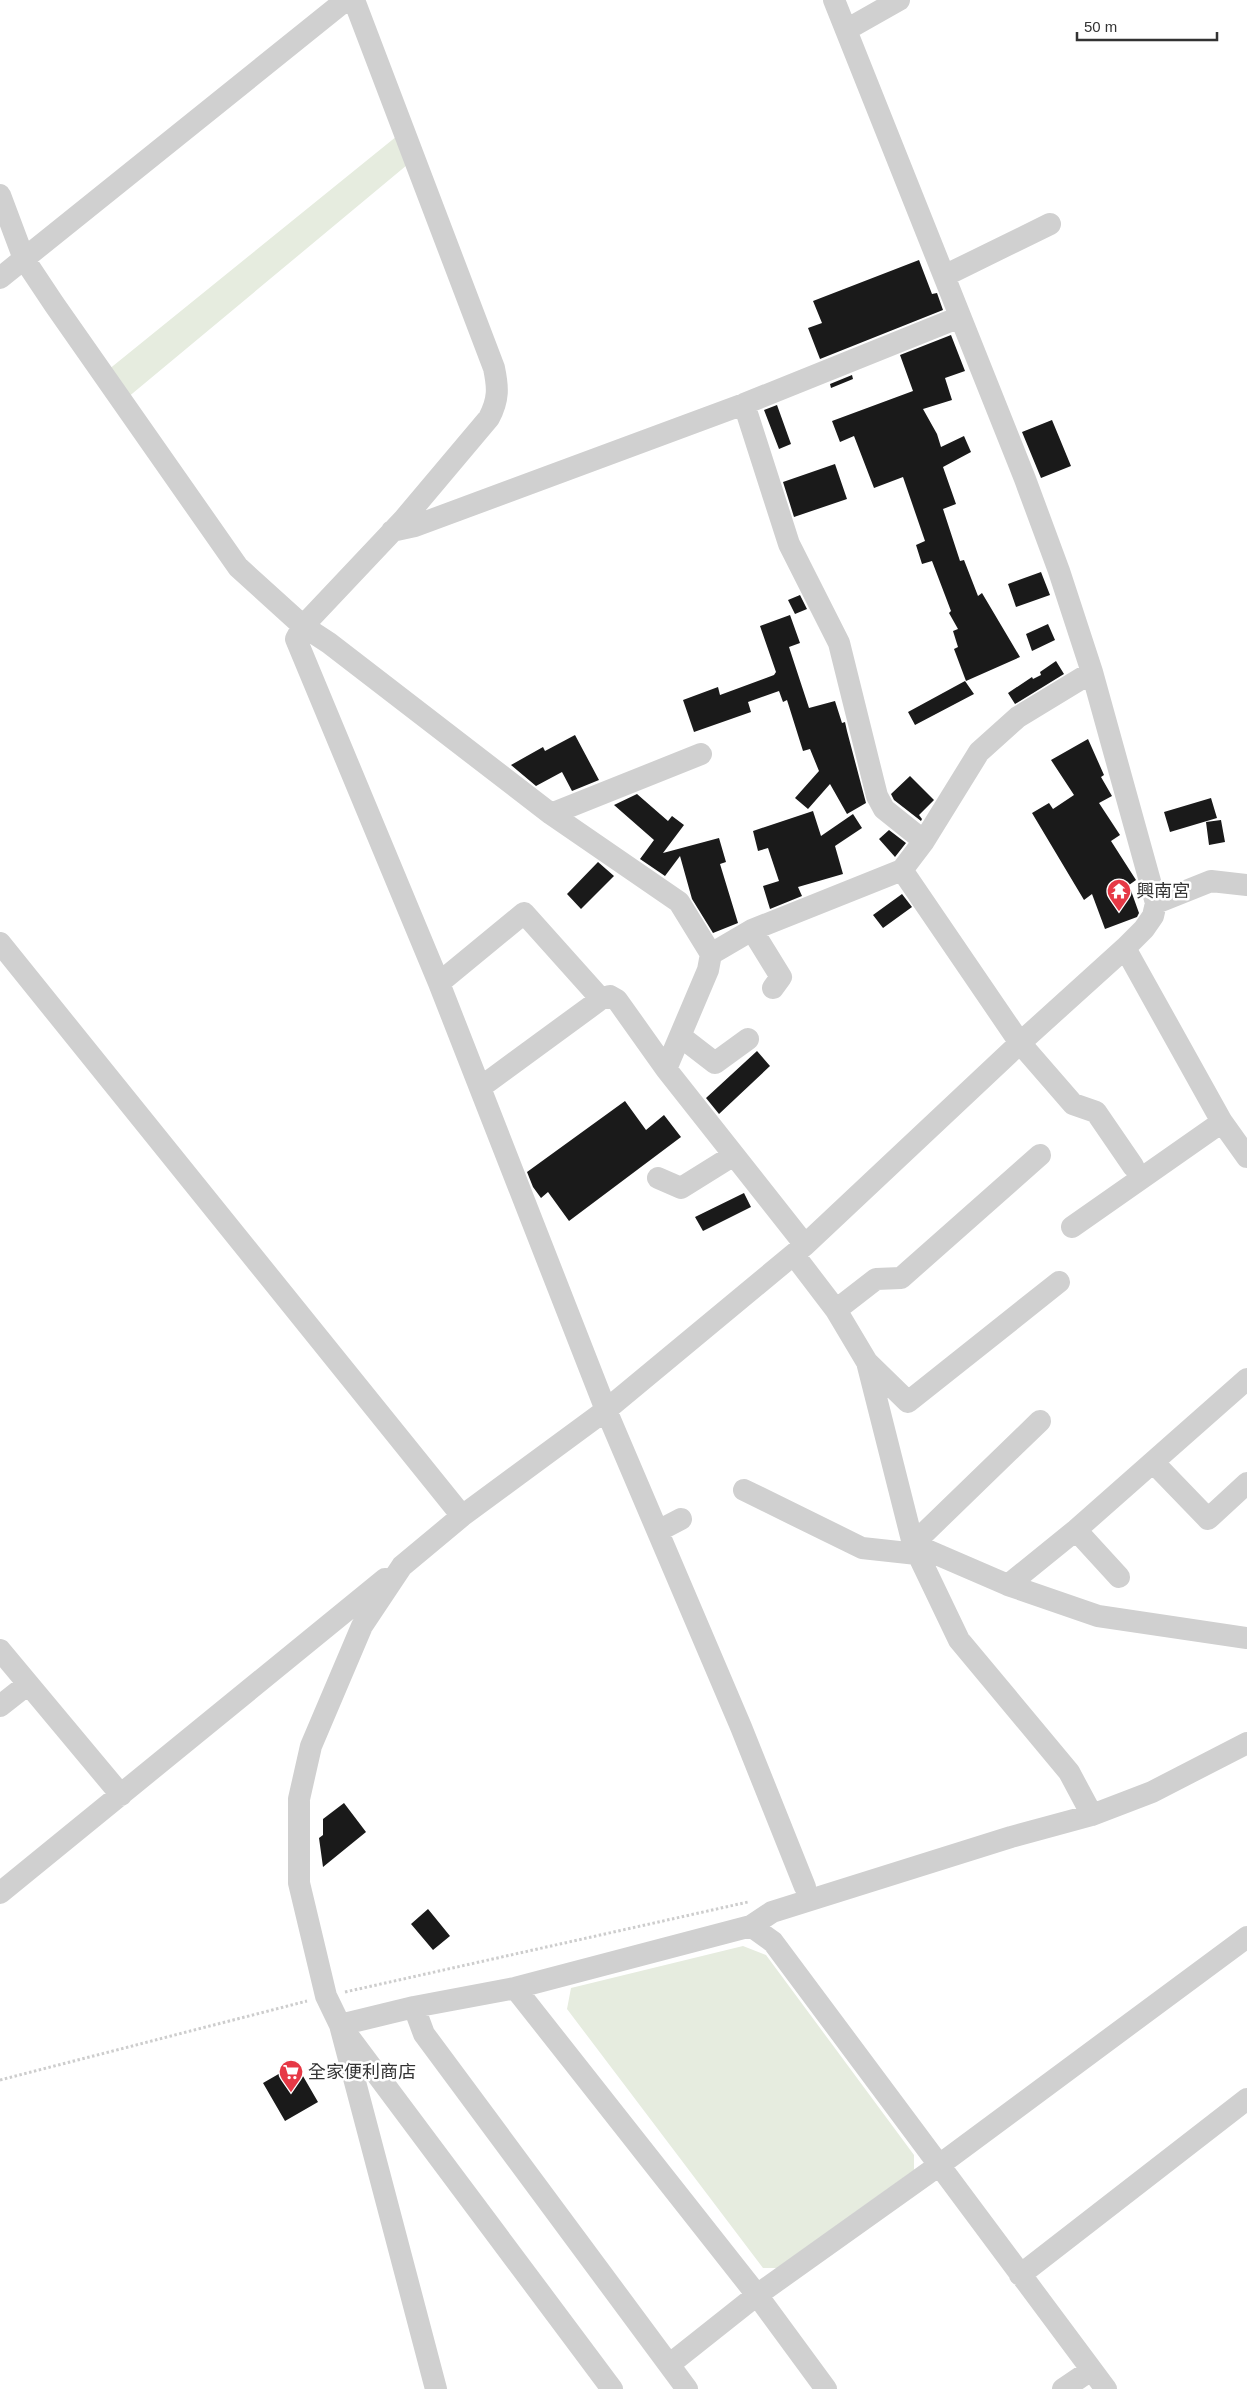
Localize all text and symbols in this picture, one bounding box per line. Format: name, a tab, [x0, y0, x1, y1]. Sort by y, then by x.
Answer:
scale bar	[1077, 10, 1217, 42]
text: 50 m	[1084, 18, 1117, 35]
temple icon: 興南宮	[1106, 878, 1132, 912]
place label: 興南宮	[1136, 881, 1190, 901]
supermarket icon: 全家便利商店	[278, 2059, 304, 2093]
place label: 全家便利商店	[308, 2062, 416, 2082]

